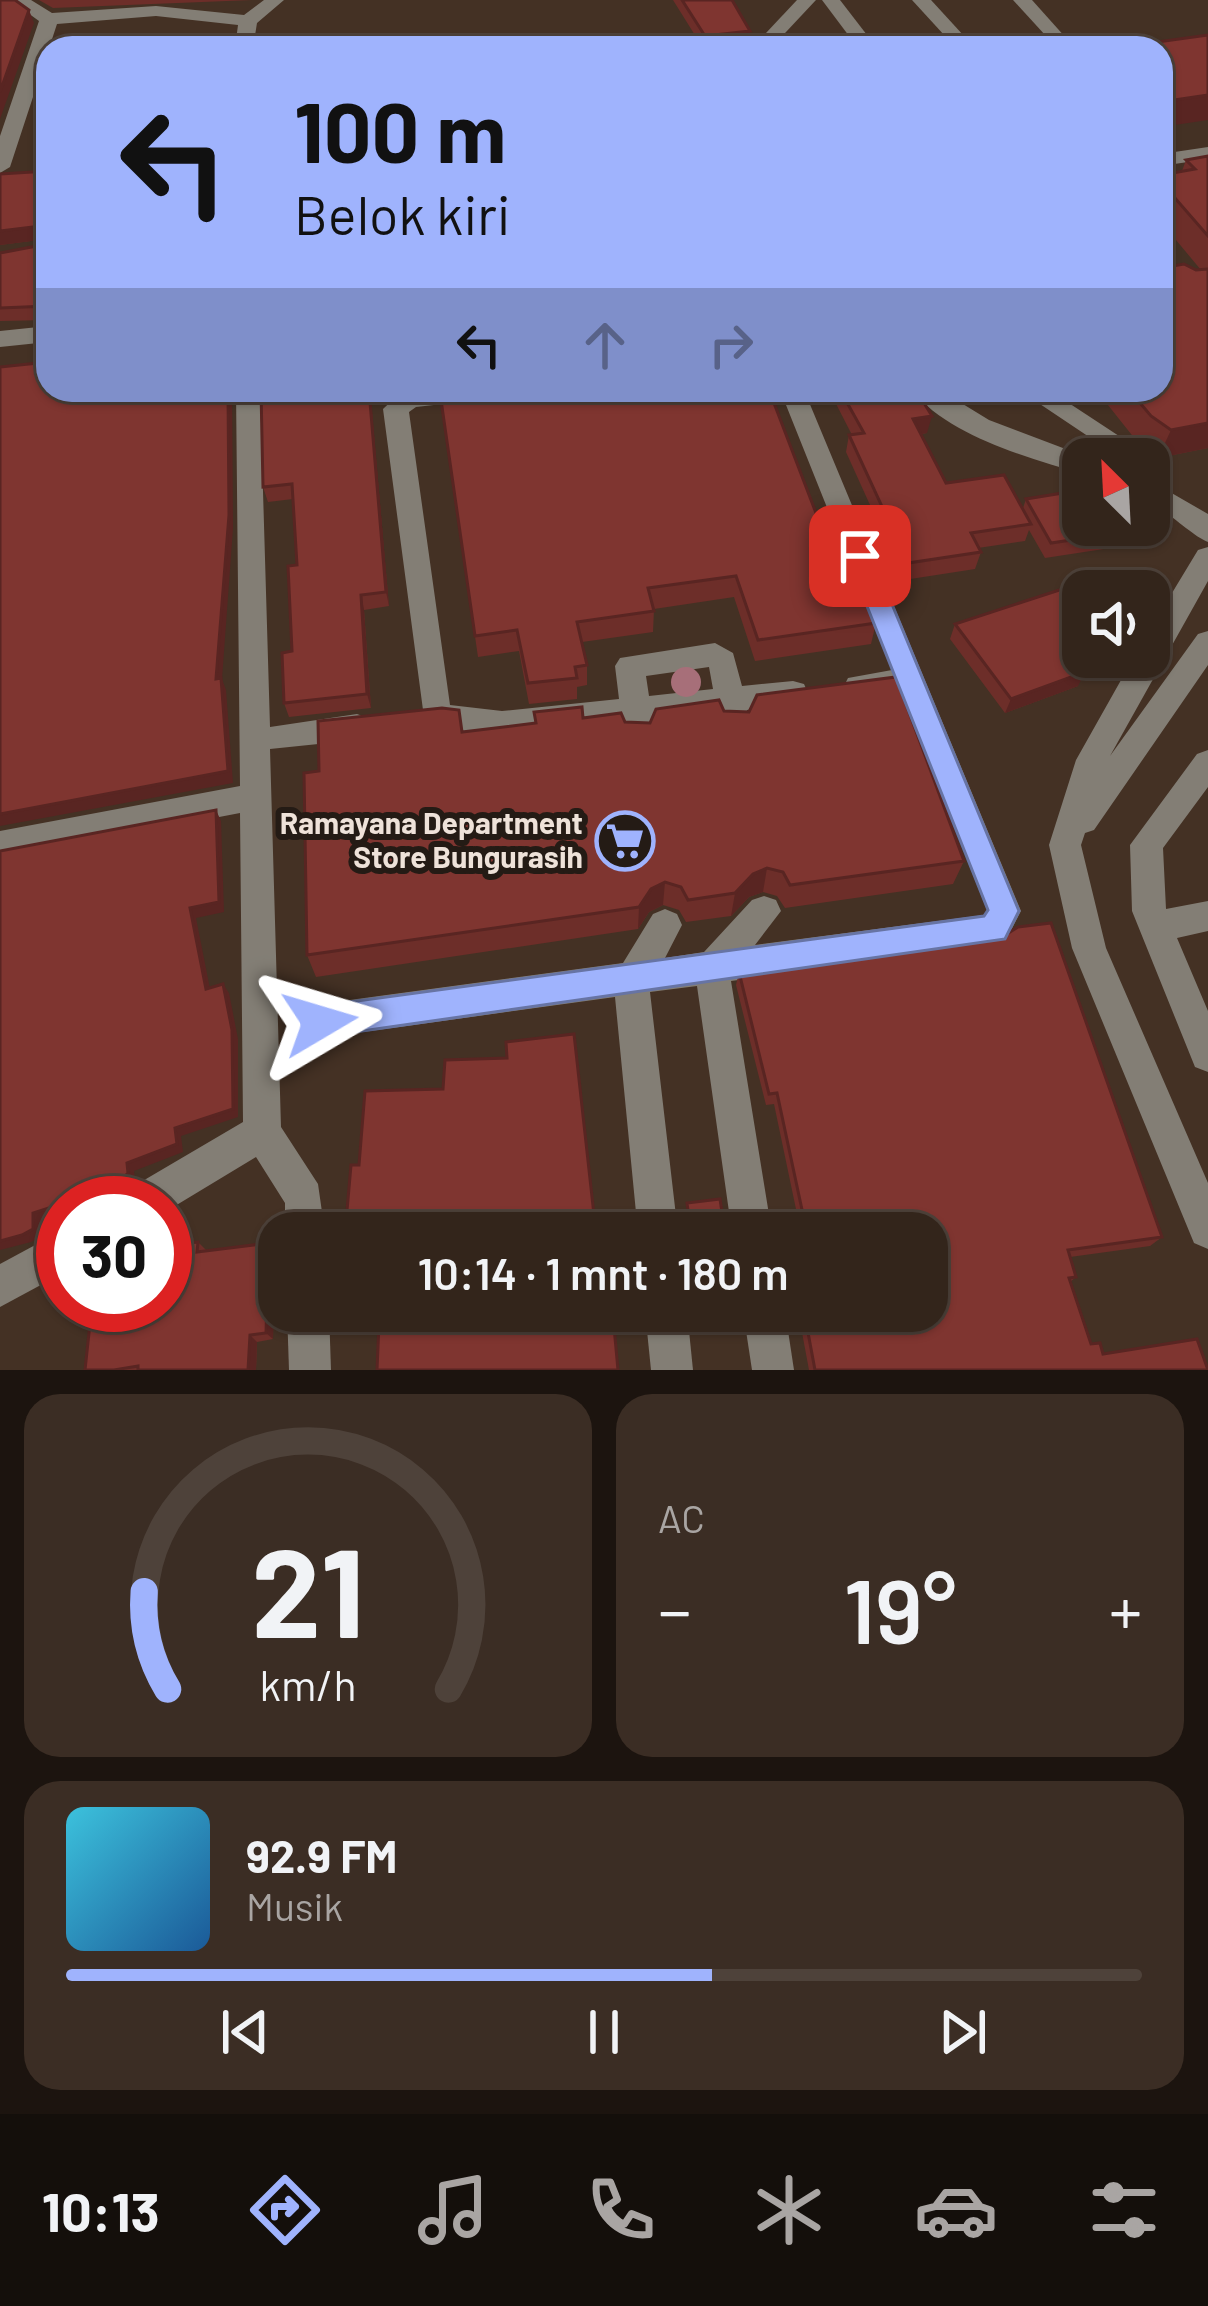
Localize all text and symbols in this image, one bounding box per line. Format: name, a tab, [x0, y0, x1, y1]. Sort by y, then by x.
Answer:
text: 100 m	[294, 79, 506, 180]
icon: left	[96, 84, 252, 240]
text: Belok kiri	[294, 181, 511, 246]
icon: left	[446, 312, 512, 378]
icon: ahead	[572, 312, 638, 378]
icon: right	[698, 312, 764, 378]
north arrow	[1062, 438, 1170, 546]
map controls	[1062, 438, 1170, 678]
pin	[809, 505, 911, 607]
icon: arrive	[827, 523, 893, 589]
button: sound	[1062, 570, 1170, 678]
place label: Ramayana Department Store Bungurasih	[280, 804, 583, 874]
supermarket icon: Ramayana Department Store Bungurasih	[594, 810, 656, 872]
position arrow	[257, 959, 383, 1085]
speed limit sign: 30	[36, 1176, 192, 1332]
text: 10:14 · 1 mnt · 180 m	[417, 1245, 789, 1299]
text: AC	[658, 1494, 705, 1541]
text: 21	[251, 1513, 365, 1663]
text: 19°	[843, 1554, 957, 1662]
text: −	[658, 1569, 691, 1648]
text: +	[1109, 1569, 1142, 1648]
text: km/h	[259, 1657, 357, 1709]
text: 92.9 FM	[246, 1828, 398, 1882]
text: Musik	[246, 1882, 343, 1929]
icon: previous	[212, 1999, 278, 2065]
icon: pause	[571, 1999, 637, 2065]
icon: next	[930, 1999, 996, 2065]
icon: directions	[243, 2168, 327, 2252]
icon: music	[411, 2168, 495, 2252]
icon: phone	[579, 2168, 663, 2252]
icon: climate	[747, 2168, 831, 2252]
icon: car	[914, 2168, 998, 2252]
icon: filters	[1082, 2168, 1166, 2252]
text: 10:13	[42, 2178, 160, 2243]

